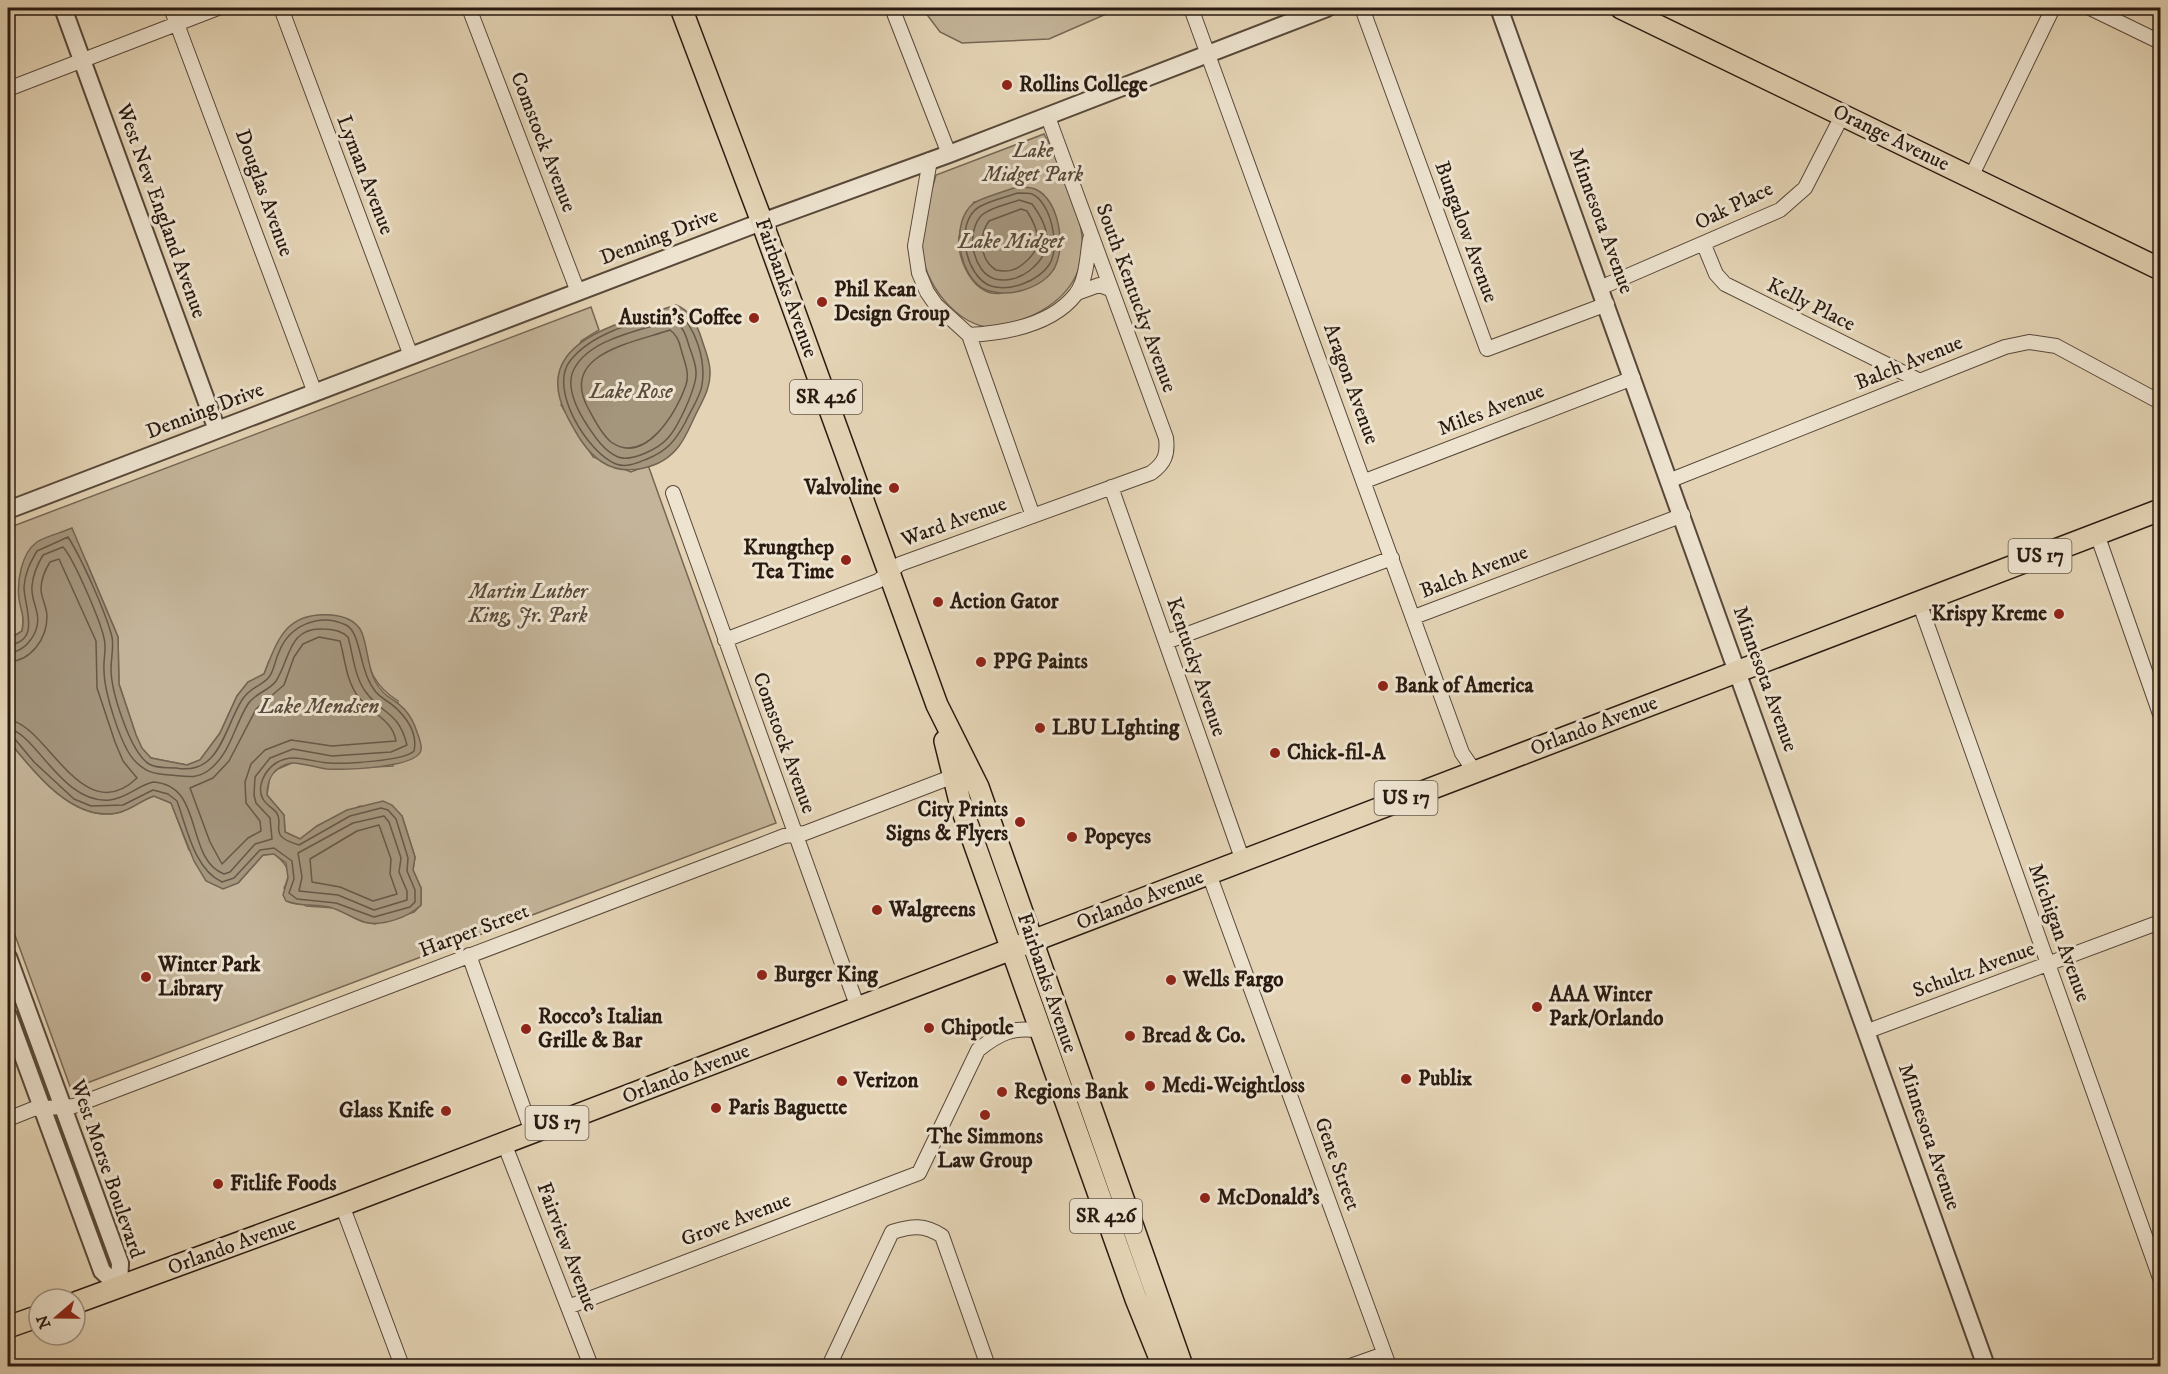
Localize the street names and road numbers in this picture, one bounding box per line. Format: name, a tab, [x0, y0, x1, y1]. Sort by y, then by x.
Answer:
street label: Comstock Avenue	[504, 68, 582, 216]
street label: West New England Avenue	[110, 99, 212, 322]
street label: Orange Avenue	[1828, 99, 1954, 178]
street label: Lyman Avenue	[330, 112, 400, 239]
street label: Douglas Avenue	[229, 126, 299, 260]
street label: Minnesota Avenue	[1563, 145, 1640, 298]
street label: Bungalow Avenue	[1428, 158, 1504, 306]
street label: Oak Place	[1691, 176, 1778, 236]
street label: South Kentucky Avenue	[1090, 200, 1182, 396]
street label: Denning Drive	[596, 203, 722, 271]
street label: Fairbanks Avenue	[749, 215, 823, 362]
street label: Kelly Place	[1763, 272, 1860, 338]
street label: Aragon Avenue	[1317, 320, 1385, 448]
street label: Balch Avenue	[1851, 330, 1967, 396]
street label: Denning Drive	[142, 377, 268, 445]
street label: Miles Avenue	[1434, 378, 1548, 442]
road number: SR 426	[790, 380, 862, 414]
street label: Ward Avenue	[897, 491, 1010, 553]
street label: Balch Avenue	[1416, 539, 1532, 604]
road number: US 17	[2008, 539, 2072, 573]
street label: Kentucky Avenue	[1160, 594, 1232, 740]
street label: Minnesota Avenue	[1727, 603, 1804, 756]
street label: Comstock Avenue	[746, 669, 822, 817]
street label: Orlando Avenue	[1527, 690, 1662, 762]
road number: US 17	[1374, 781, 1438, 815]
street label: Michigan Avenue	[2022, 860, 2096, 1006]
street label: Orlando Avenue	[1073, 864, 1208, 936]
street label: Harper Street	[415, 898, 533, 964]
street label: Fairbanks Avenue	[1011, 909, 1083, 1057]
street label: Schultz Avenue	[1909, 936, 2039, 1004]
street label: Orlando Avenue	[619, 1038, 754, 1110]
street label: Minnesota Avenue	[1892, 1060, 1966, 1214]
street label: West Morse Boulevard	[64, 1075, 150, 1262]
road number: US 17	[526, 1106, 588, 1140]
street label: Gene Street	[1308, 1114, 1366, 1214]
street label: Fairview Avenue	[530, 1179, 604, 1316]
street label: Grove Avenue	[677, 1187, 795, 1253]
road number: SR 426	[1070, 1199, 1142, 1233]
street label: Orlando Avenue	[164, 1211, 300, 1281]

